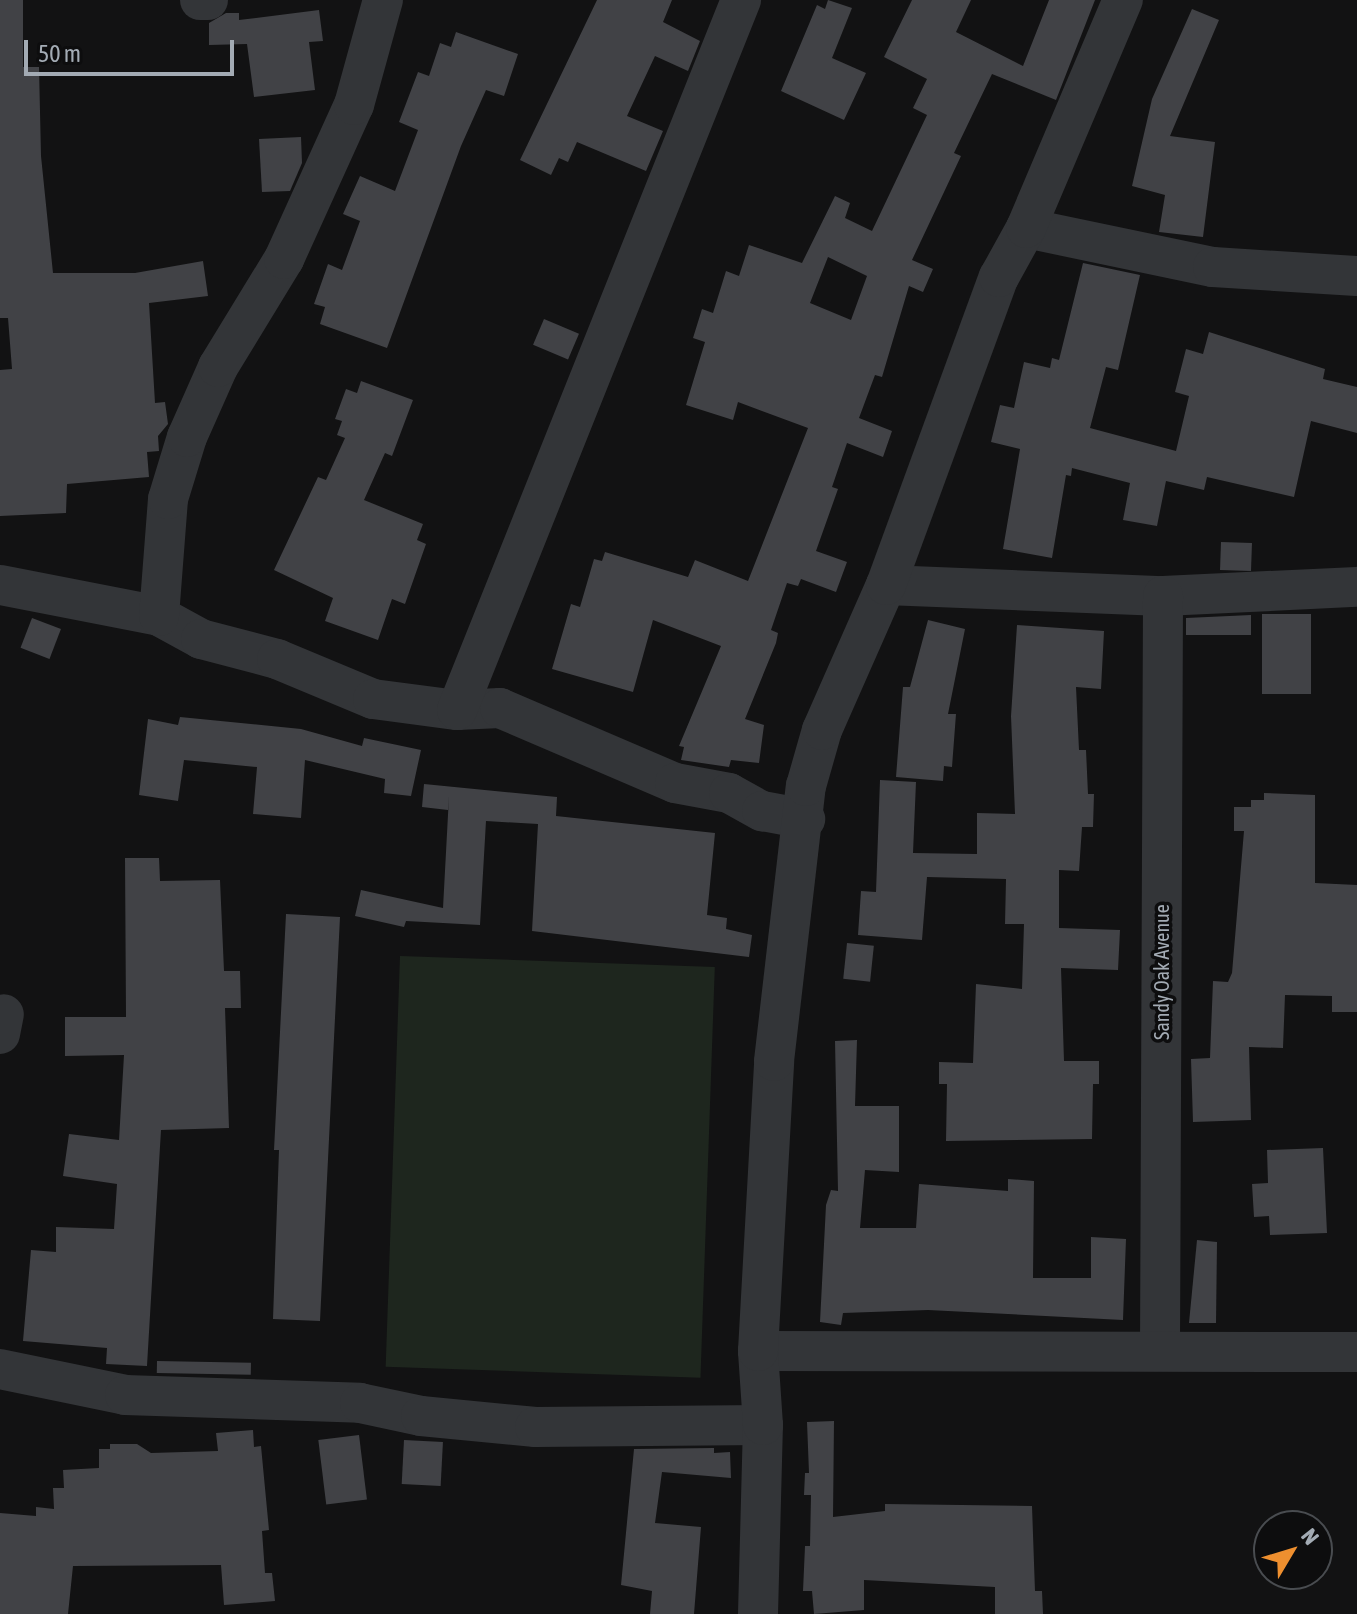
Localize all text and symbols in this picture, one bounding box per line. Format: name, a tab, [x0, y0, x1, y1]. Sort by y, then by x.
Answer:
scale bar	[28, 24, 238, 74]
text: 50 m	[38, 40, 81, 67]
street label: Sandy Oak Avenue	[1149, 904, 1173, 1040]
north arrow	[1253, 1510, 1333, 1590]
text: N	[1296, 1523, 1325, 1550]

